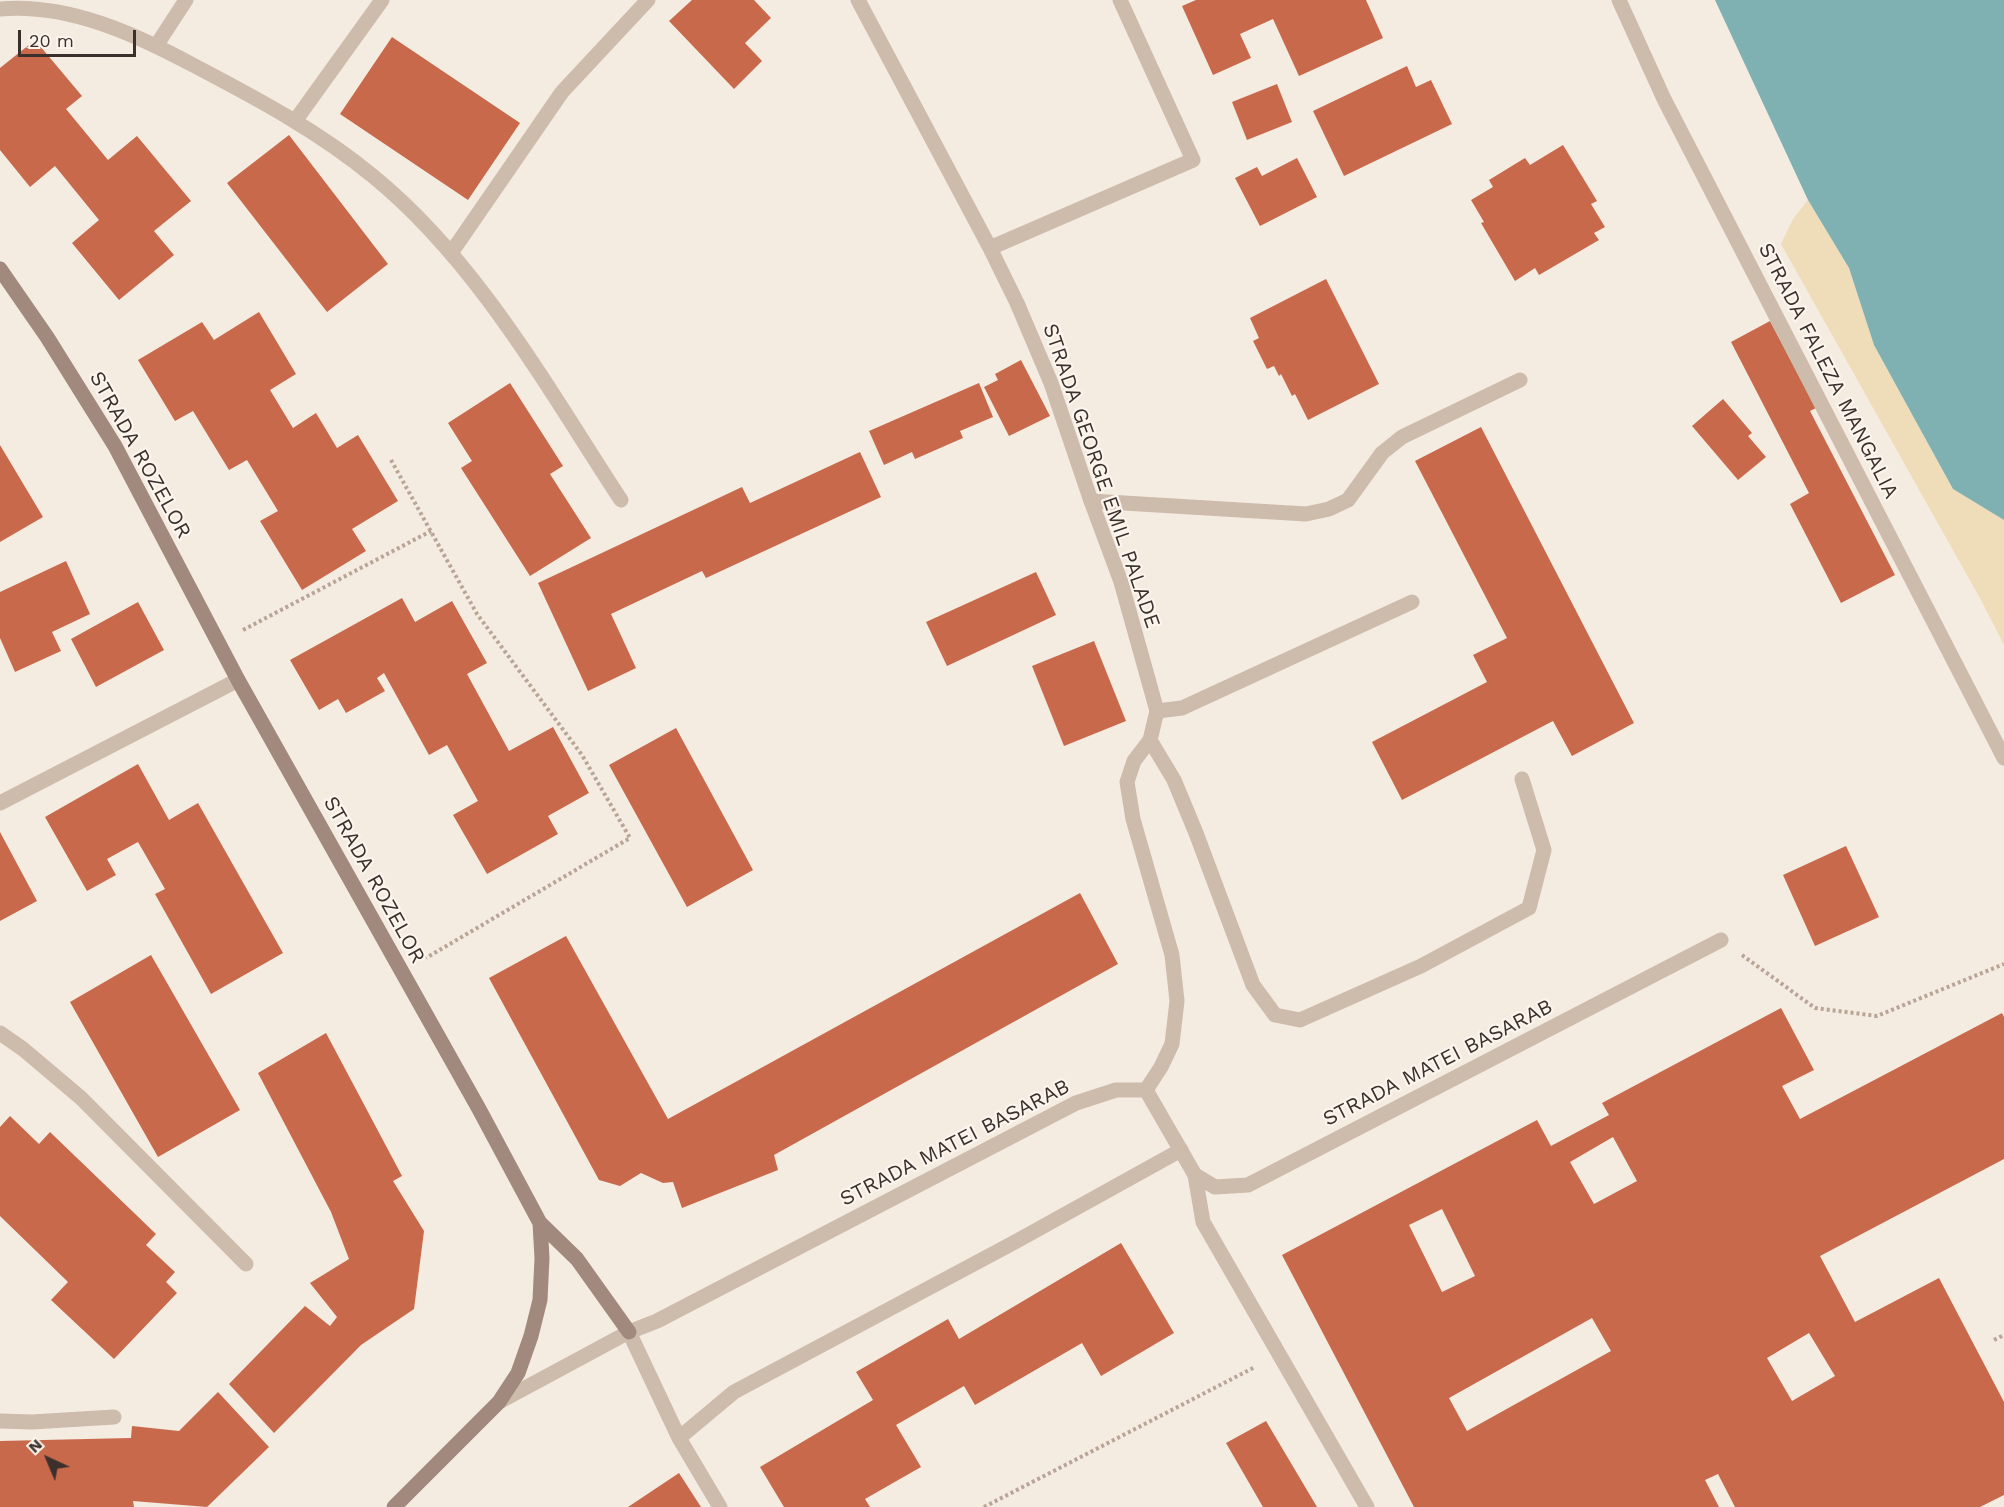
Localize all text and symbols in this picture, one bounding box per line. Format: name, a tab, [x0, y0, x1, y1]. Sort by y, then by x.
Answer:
scale bar	[21, 18, 140, 56]
text: 20 m	[29, 30, 74, 51]
street label: STRADA FALEZA MANGALIA	[1752, 239, 1904, 503]
street label: STRADA GEORGE EMIL PALADE	[1037, 320, 1165, 632]
street label: STRADA ROZELOR	[84, 367, 196, 543]
street label: STRADA ROZELOR	[318, 792, 430, 968]
street label: STRADA MATEI BASARAB	[1319, 994, 1557, 1132]
street label: STRADA MATEI BASARAB	[836, 1074, 1074, 1212]
north arrow	[18, 1429, 78, 1489]
text: N	[24, 1435, 46, 1457]

